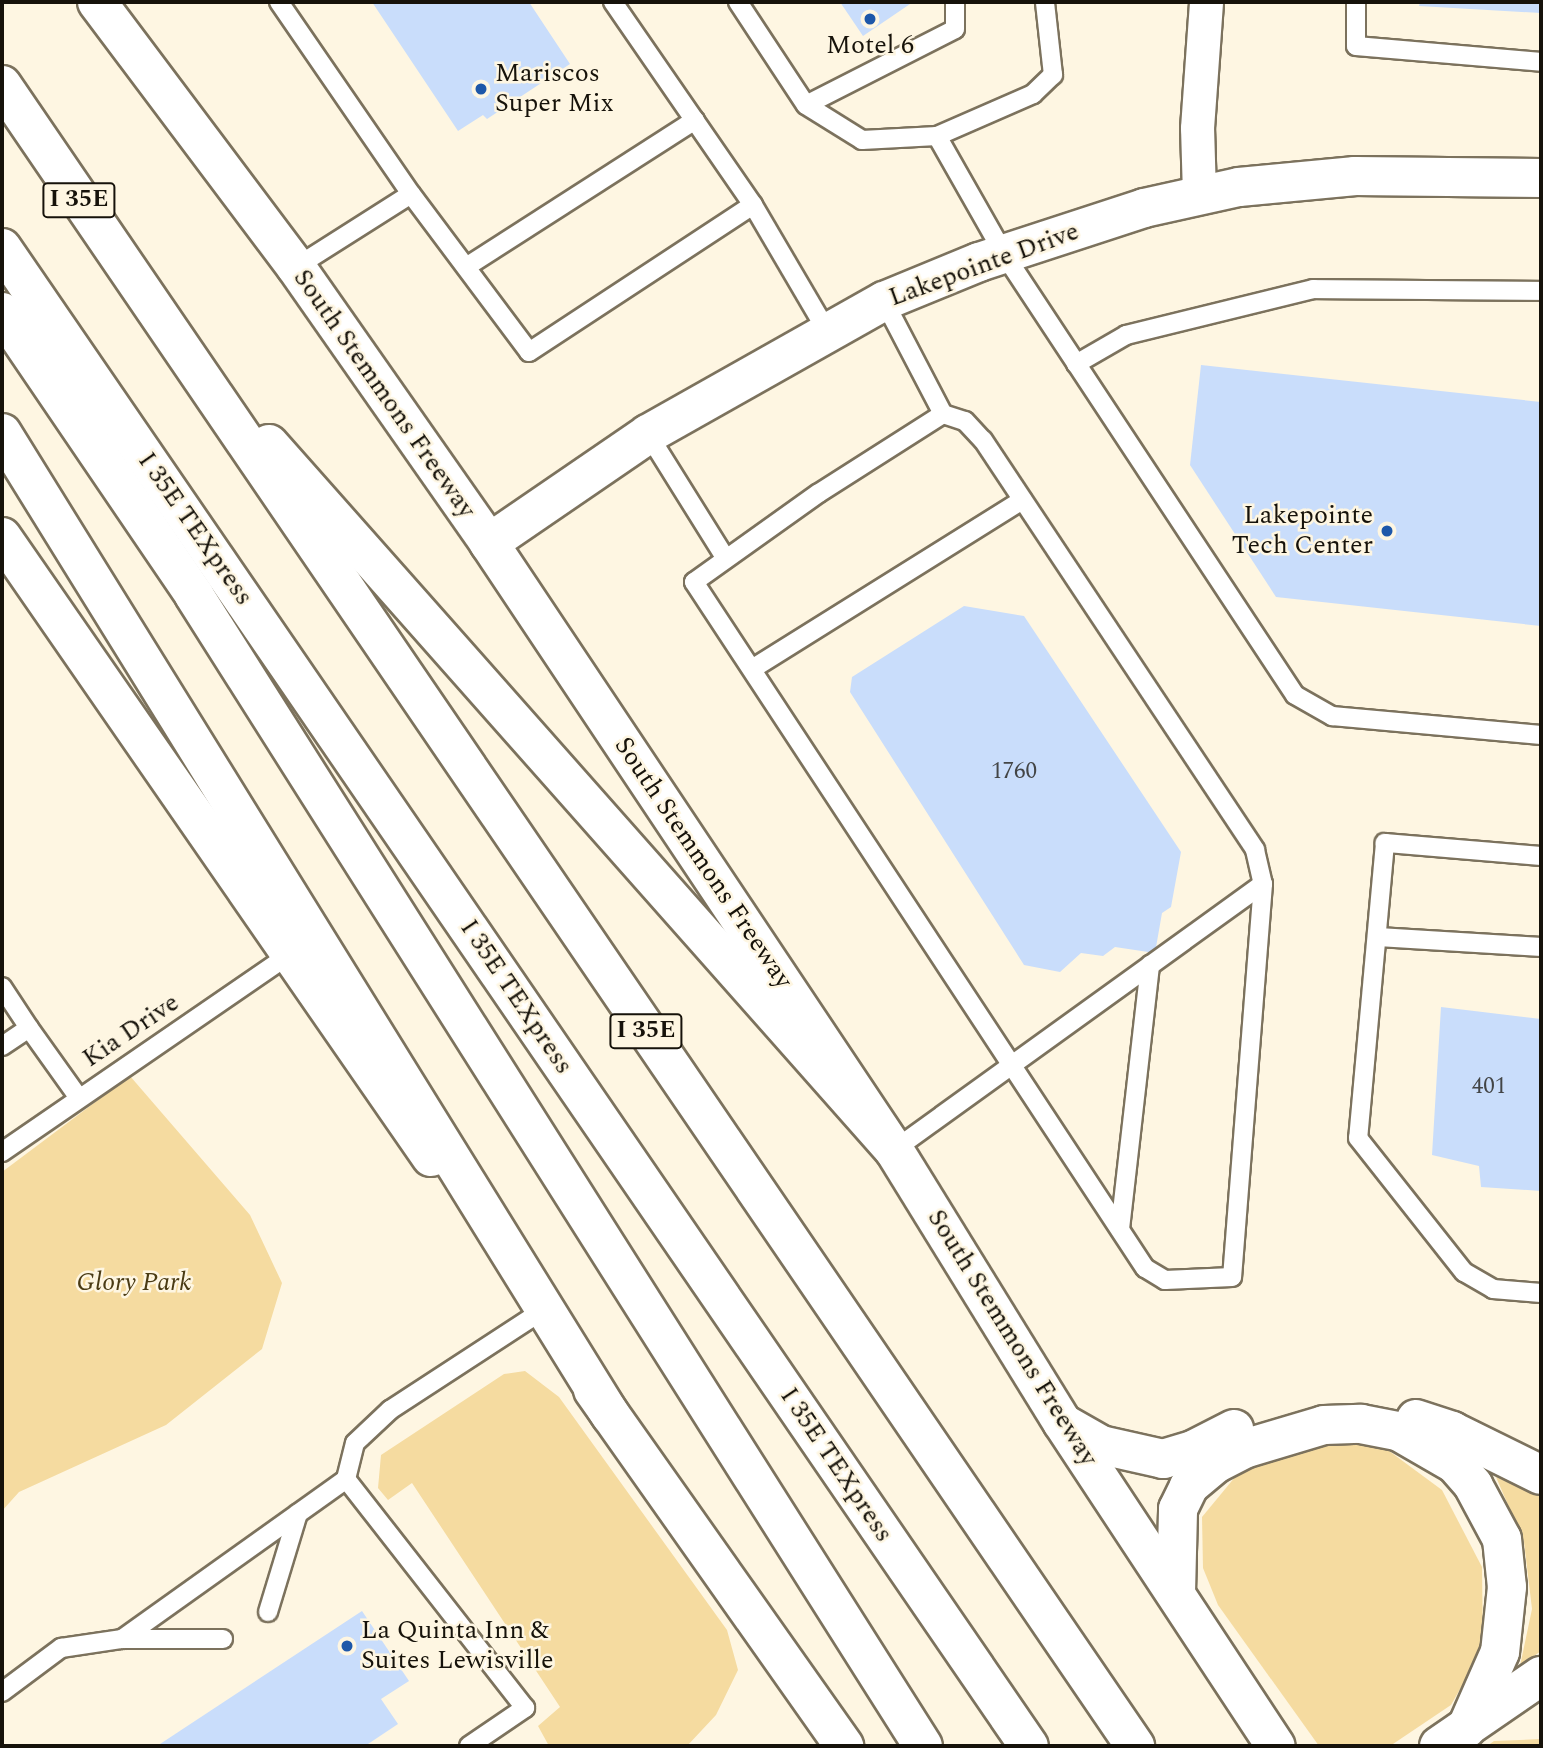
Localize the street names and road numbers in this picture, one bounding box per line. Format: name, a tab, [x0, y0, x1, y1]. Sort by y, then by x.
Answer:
road number: I 35E	[42, 180, 116, 220]
street label: Lakepointe Drive	[885, 216, 1083, 314]
street label: South Stemmons Freeway	[286, 264, 482, 524]
street label: I 35E TEXpress	[131, 446, 259, 612]
street label: South Stemmons Freeway	[607, 731, 799, 995]
street label: I 35E TEXpress	[453, 914, 579, 1080]
street label: Kia Drive	[77, 987, 185, 1075]
road number: I 35E	[609, 1010, 683, 1051]
street label: South Stemmons Freeway	[920, 1204, 1104, 1472]
street label: I 35E TEXpress	[773, 1382, 899, 1548]

